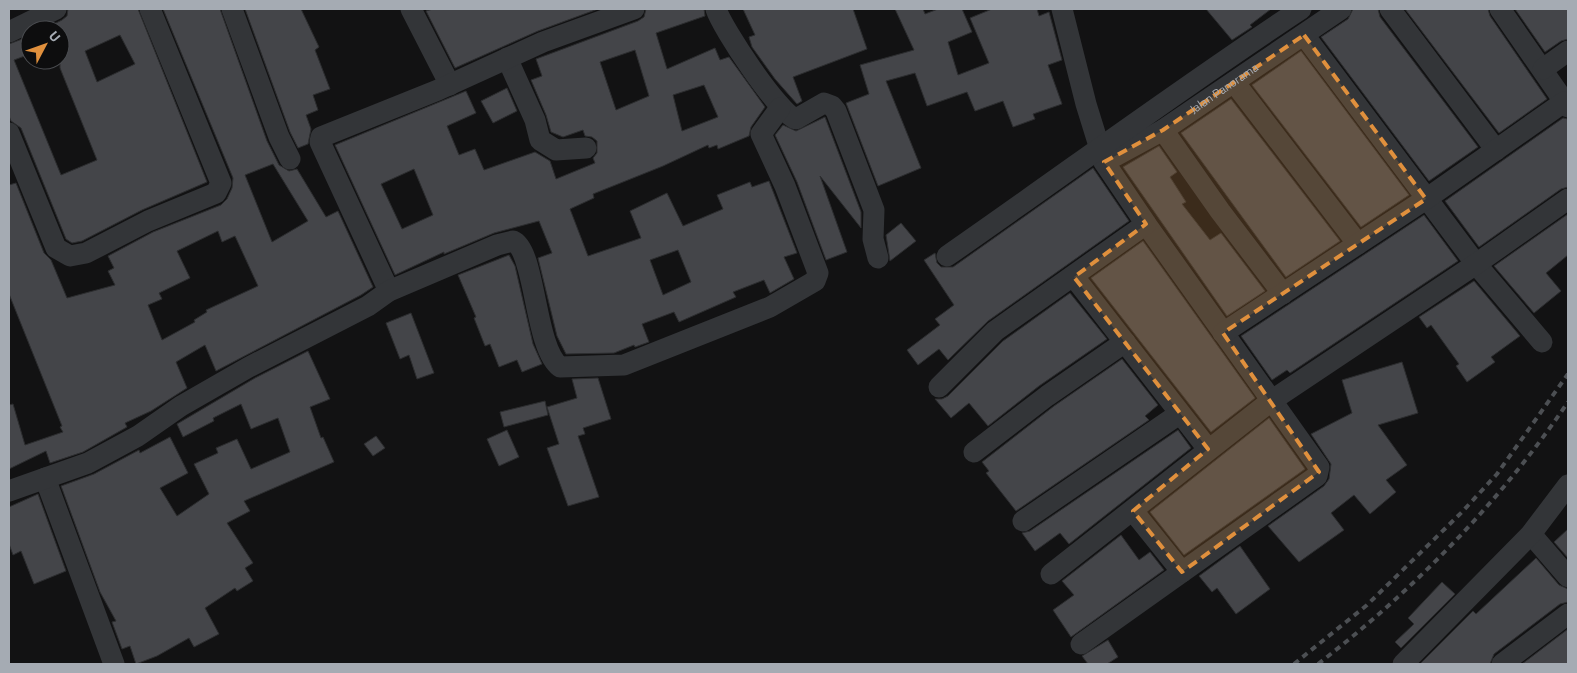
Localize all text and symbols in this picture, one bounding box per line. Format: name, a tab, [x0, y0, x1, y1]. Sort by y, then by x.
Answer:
north arrow	[20, 20, 70, 70]
text: U	[44, 26, 66, 46]
street label: Jalan Panorama	[1186, 58, 1262, 118]

